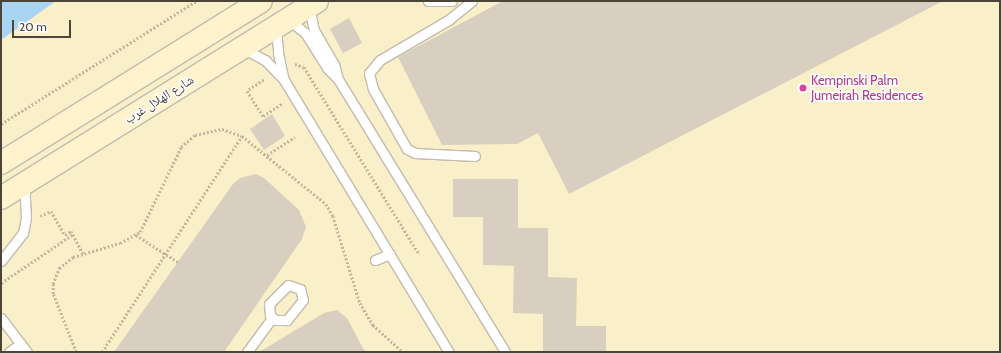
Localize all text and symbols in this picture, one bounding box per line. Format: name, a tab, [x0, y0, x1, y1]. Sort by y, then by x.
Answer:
scale bar	[14, 12, 73, 38]
text: 20 m	[19, 19, 47, 34]
street label: شارع الهلال غرب	[121, 71, 197, 127]
place label: Kempinski Palm Jumeirah Residences	[811, 73, 923, 104]
marker: Kempinski Palm Jumeirah Residences	[798, 83, 808, 93]

